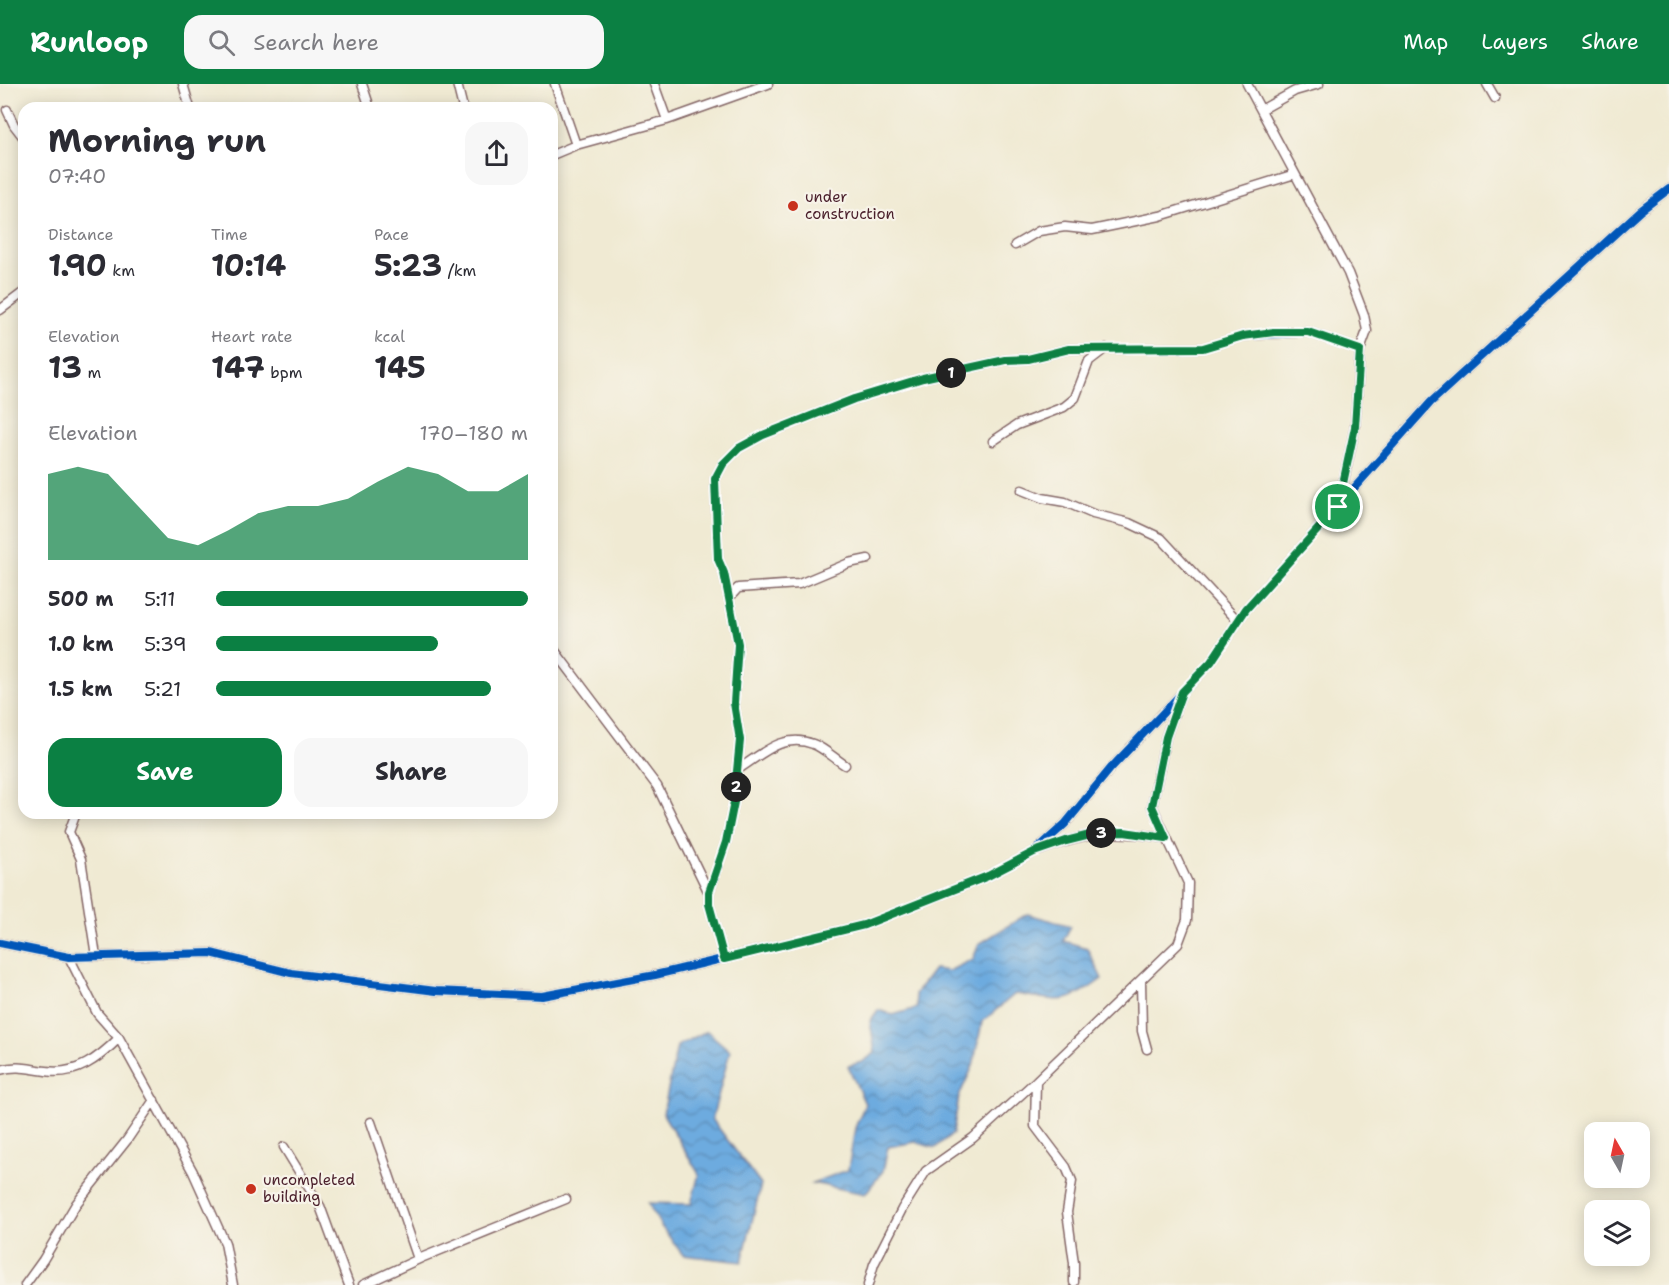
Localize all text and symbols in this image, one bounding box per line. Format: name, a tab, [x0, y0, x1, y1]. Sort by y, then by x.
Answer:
search box	[184, 15, 604, 69]
text: Runloop	[30, 23, 148, 61]
icon: search	[205, 26, 238, 59]
text: Search here	[253, 28, 379, 57]
text: Map	[1403, 28, 1448, 56]
text: Layers	[1481, 28, 1548, 56]
text: Share	[1581, 28, 1639, 56]
text: Morning run	[48, 118, 266, 163]
button: share	[465, 122, 528, 185]
text: 07:40	[48, 163, 106, 189]
place label: under construction	[805, 187, 895, 224]
marker: under construction	[786, 199, 800, 213]
text: Distance	[48, 224, 114, 245]
text: Time	[211, 224, 248, 245]
text: Pace	[374, 224, 409, 245]
text: 1.90	[48, 245, 107, 286]
text: 10:14	[211, 245, 286, 286]
text: 5:23	[374, 245, 442, 286]
text: km	[107, 260, 135, 281]
text: /km	[442, 260, 476, 281]
text: Elevation	[48, 326, 120, 347]
text: Heart rate	[211, 326, 293, 347]
text: kcal	[374, 326, 405, 347]
text: 13	[48, 347, 82, 388]
text: 147	[211, 347, 265, 388]
text: 145	[374, 347, 426, 388]
pin: 1	[936, 358, 966, 388]
text: m	[82, 362, 101, 383]
text: bpm	[265, 362, 302, 383]
text: 1	[947, 362, 955, 383]
text: Elevation	[48, 420, 138, 446]
text: 170–180 m	[419, 420, 528, 446]
pin	[1312, 481, 1363, 532]
icon: arrive	[1321, 490, 1354, 523]
text: 500 m	[48, 586, 114, 612]
text: 5:11	[144, 586, 176, 612]
text: 1.0 km	[48, 631, 113, 657]
text: 5:39	[144, 631, 187, 657]
text: 1.5 km	[48, 676, 112, 702]
text: 5:21	[144, 676, 181, 702]
button: Save	[48, 738, 282, 807]
button: Share	[294, 738, 528, 807]
pin: 2	[721, 772, 751, 802]
text: 2	[730, 776, 742, 797]
pin: 3	[1086, 818, 1116, 848]
text: 3	[1095, 822, 1107, 843]
north arrow	[1584, 1122, 1650, 1188]
map controls	[1584, 1122, 1650, 1266]
place label: uncompleted building	[263, 1170, 356, 1207]
marker: uncompleted building	[244, 1182, 258, 1196]
button: layers	[1584, 1200, 1650, 1266]

